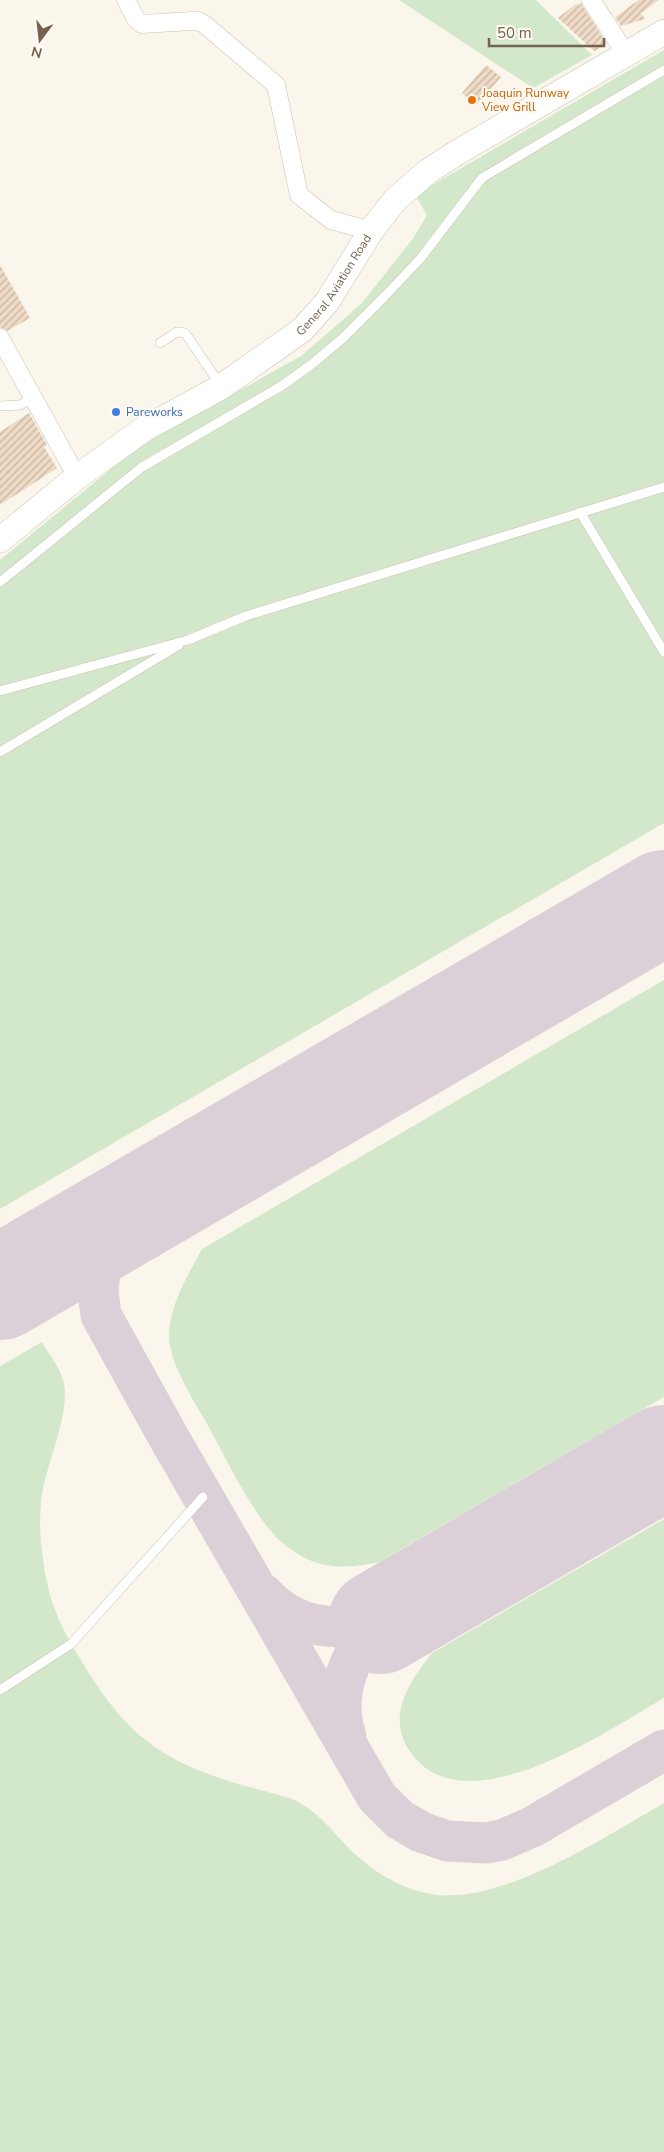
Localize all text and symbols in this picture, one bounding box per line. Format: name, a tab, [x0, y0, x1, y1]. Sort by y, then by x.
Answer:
north arrow	[15, 15, 65, 65]
scale bar	[489, 15, 604, 47]
text: 50 m	[497, 23, 532, 43]
text: N	[29, 42, 44, 63]
place label: Joaquin Runway View Grill	[481, 85, 570, 115]
marker: Joaquin Runway View Grill	[466, 94, 478, 106]
street label: General Aviation Road	[293, 231, 375, 340]
place label: Pareworks	[126, 404, 183, 420]
marker: Pareworks	[110, 406, 122, 418]

